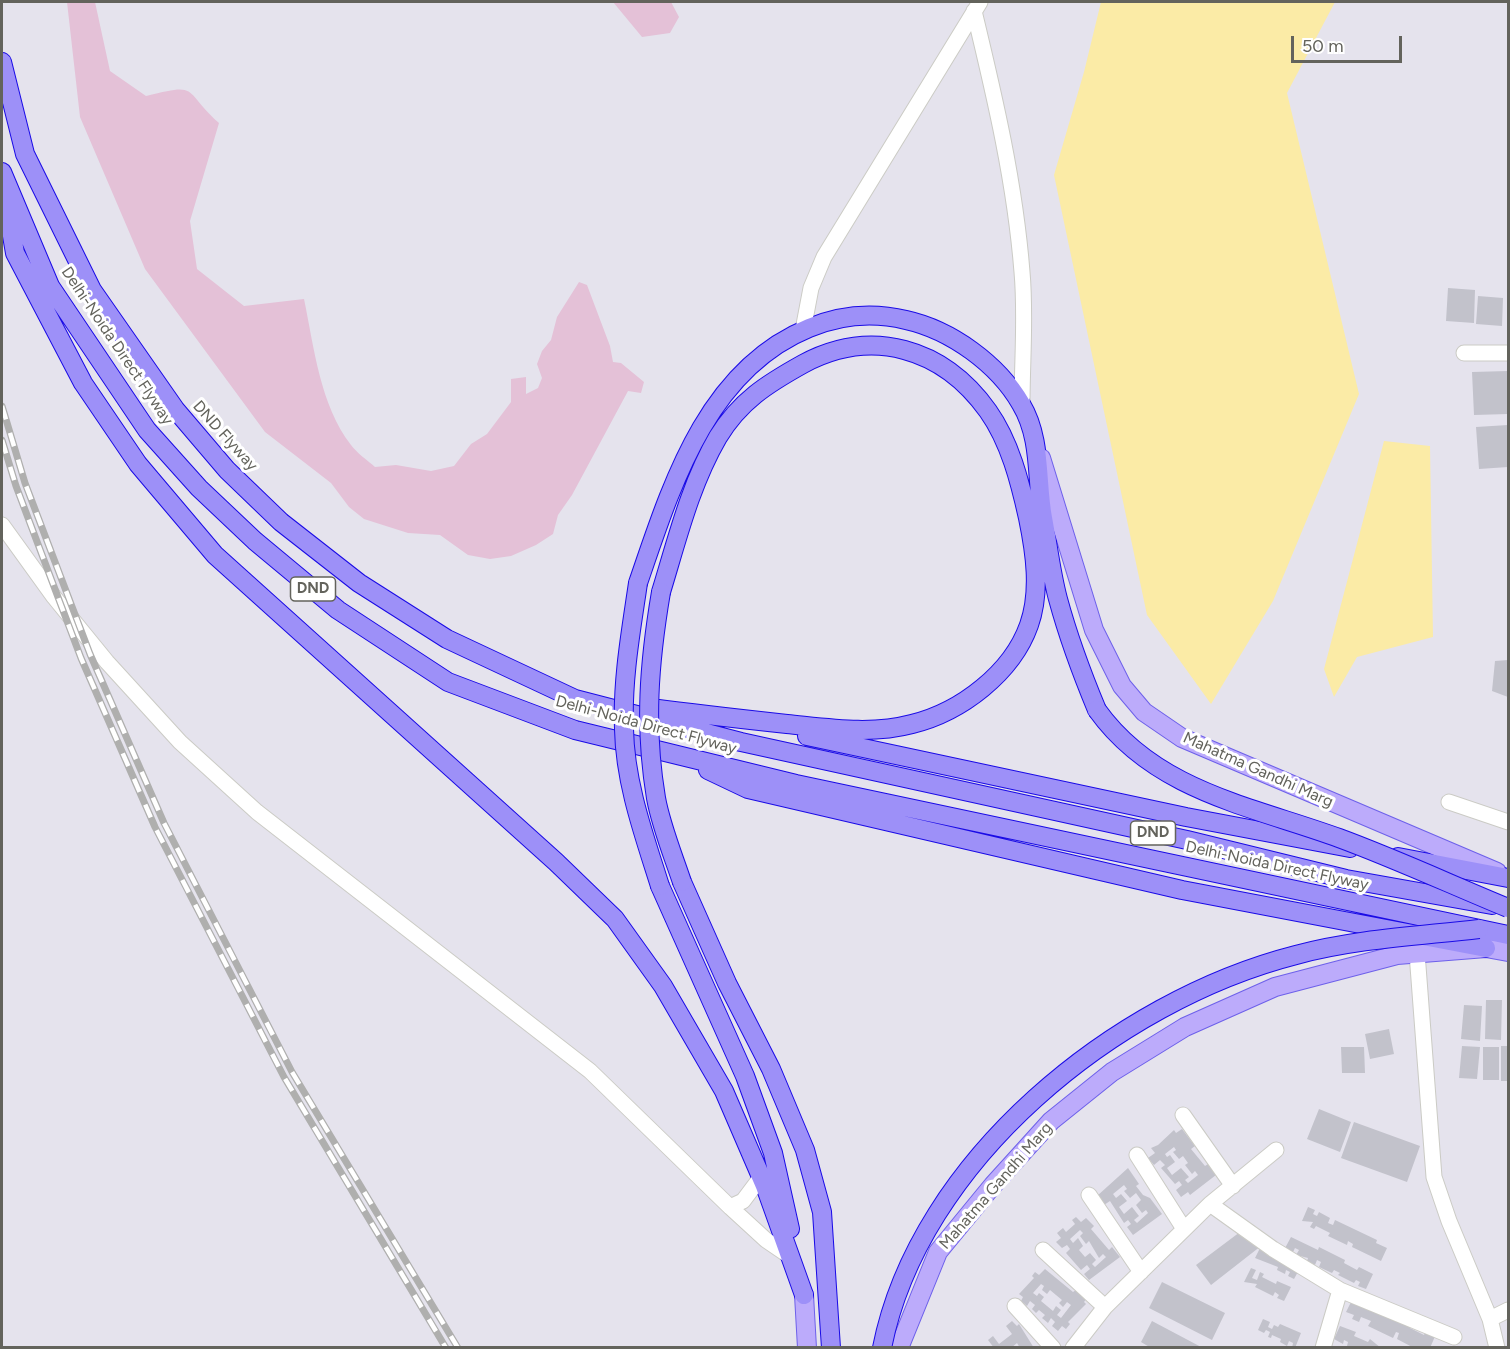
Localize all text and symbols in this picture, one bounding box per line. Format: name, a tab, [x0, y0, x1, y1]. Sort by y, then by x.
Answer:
scale bar	[1294, 24, 1405, 62]
text: 50 m	[1302, 35, 1344, 57]
street label: Delhi-Noida Direct Flyway	[57, 263, 177, 429]
street label: DND Flyway	[188, 397, 262, 475]
road number: DND	[290, 577, 336, 601]
street label: Delhi-Noida Direct Flyway	[553, 692, 739, 758]
street label: Mahatma Gandhi Marg	[1180, 728, 1336, 812]
road number: DND	[1130, 821, 1176, 845]
street label: Delhi-Noida Direct Flyway	[1184, 837, 1370, 895]
street label: Mahatma Gandhi Marg	[936, 1118, 1056, 1254]

